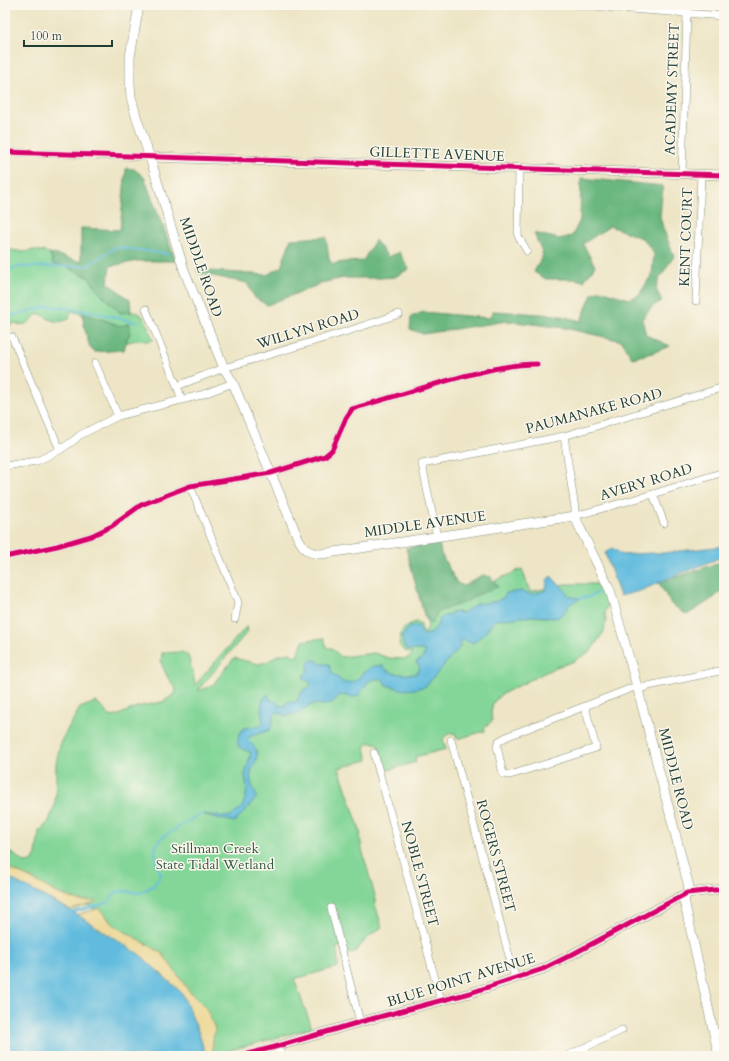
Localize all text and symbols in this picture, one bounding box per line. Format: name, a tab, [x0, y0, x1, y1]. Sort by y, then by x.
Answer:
scale bar	[24, 22, 112, 48]
street label: ACADEMY STREET	[660, 22, 684, 156]
text: 100 m	[30, 28, 63, 44]
street label: GILLETTE AVENUE	[369, 142, 505, 166]
street label: KENT COURT	[675, 187, 697, 287]
street label: MIDDLE ROAD	[175, 214, 227, 320]
street label: WILLYN ROAD	[253, 304, 362, 354]
street label: PAUMANAKE ROAD	[524, 384, 664, 438]
street label: AVERY ROAD	[597, 459, 695, 505]
street label: MIDDLE AVENUE	[363, 506, 487, 542]
street label: MIDDLE ROAD	[654, 726, 698, 832]
street label: ROGERS STREET	[472, 797, 520, 915]
street label: NOBLE STREET	[397, 819, 443, 929]
park label: Stillman Creek State Tidal Wetland	[156, 839, 275, 874]
street label: BLUE POINT AVENUE	[385, 948, 538, 1012]

